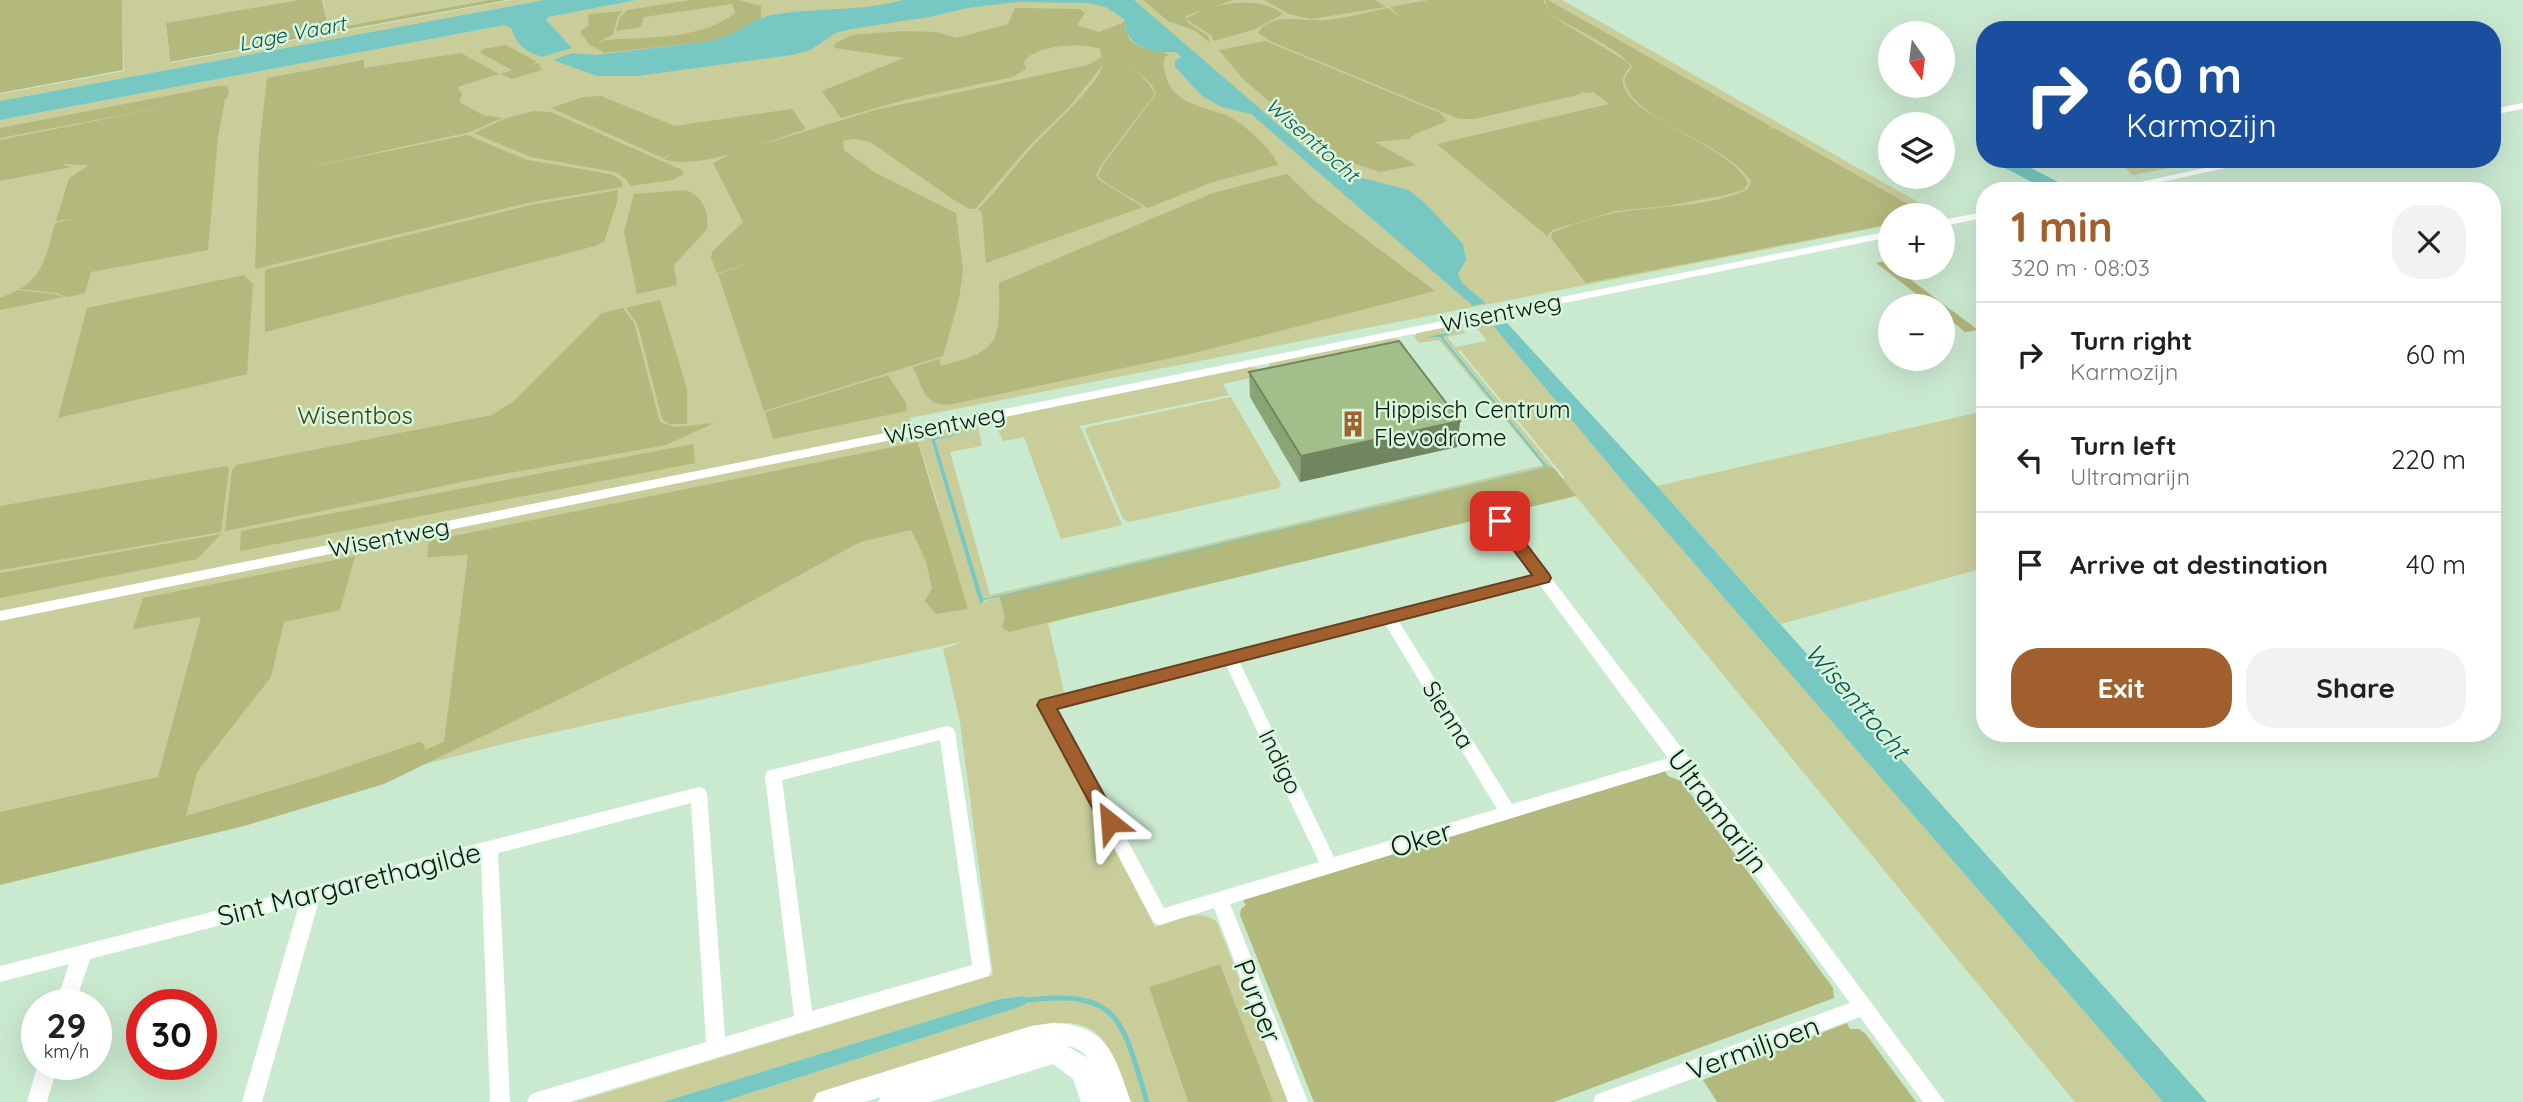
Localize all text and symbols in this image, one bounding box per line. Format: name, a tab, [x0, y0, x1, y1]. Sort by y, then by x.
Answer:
water label: Lage Vaart	[236, 9, 350, 56]
north arrow	[1878, 21, 1955, 98]
map controls	[1878, 21, 1955, 371]
text: 60 m	[2126, 44, 2242, 105]
icon: right	[2011, 49, 2102, 140]
water label: Wisenttocht	[1261, 92, 1367, 189]
text: Karmozijn	[2126, 105, 2277, 145]
button: layers	[1878, 112, 1955, 189]
text: 1 min	[2011, 200, 2113, 253]
button: +	[1878, 203, 1955, 280]
button: close	[2392, 205, 2466, 279]
text: 320 m · 08:03	[2011, 253, 2150, 282]
street label: Wisentweg	[1438, 286, 1564, 338]
button: −	[1878, 294, 1955, 371]
text: Turn right	[2070, 324, 2192, 357]
icon: right	[2011, 336, 2049, 374]
text: 60 m	[2406, 338, 2466, 371]
text: Karmozijn	[2070, 357, 2178, 386]
place label: Hippisch Centrum Flevodrome	[1374, 394, 1571, 452]
street label: Wisentweg	[882, 398, 1008, 450]
park label: Wisentbos	[297, 400, 413, 430]
building icon: Hippisch Centrum Flevodrome	[1338, 409, 1368, 439]
text: Turn left	[2070, 429, 2177, 462]
icon: left	[2011, 441, 2049, 479]
text: 220 m	[2391, 443, 2466, 476]
text: Ultramarijn	[2070, 462, 2190, 491]
pin	[1470, 491, 1530, 551]
icon: arrive	[1481, 502, 1519, 540]
street label: Wisentweg	[326, 511, 452, 563]
icon: arrive	[2011, 546, 2049, 584]
text: Arrive at destination	[2070, 548, 2328, 581]
text: 40 m	[2406, 548, 2466, 581]
water label: Wisenttocht	[1798, 636, 1919, 768]
button: Exit	[2011, 648, 2232, 728]
button: Share	[2246, 648, 2466, 728]
street label: Sienna	[1416, 675, 1481, 754]
street label: Indigo	[1252, 724, 1309, 799]
street label: Ultramarijn	[1660, 742, 1776, 880]
position arrow	[1073, 785, 1147, 859]
street label: Oker	[1386, 813, 1456, 864]
street label: Sint Margarethagilde	[213, 834, 484, 933]
street label: Purper	[1227, 954, 1290, 1048]
speed limit sign: 30	[126, 989, 217, 1080]
text: 29	[47, 1003, 86, 1047]
street label: Vermiljoen	[1682, 1007, 1824, 1088]
text: km/h	[44, 1040, 89, 1063]

